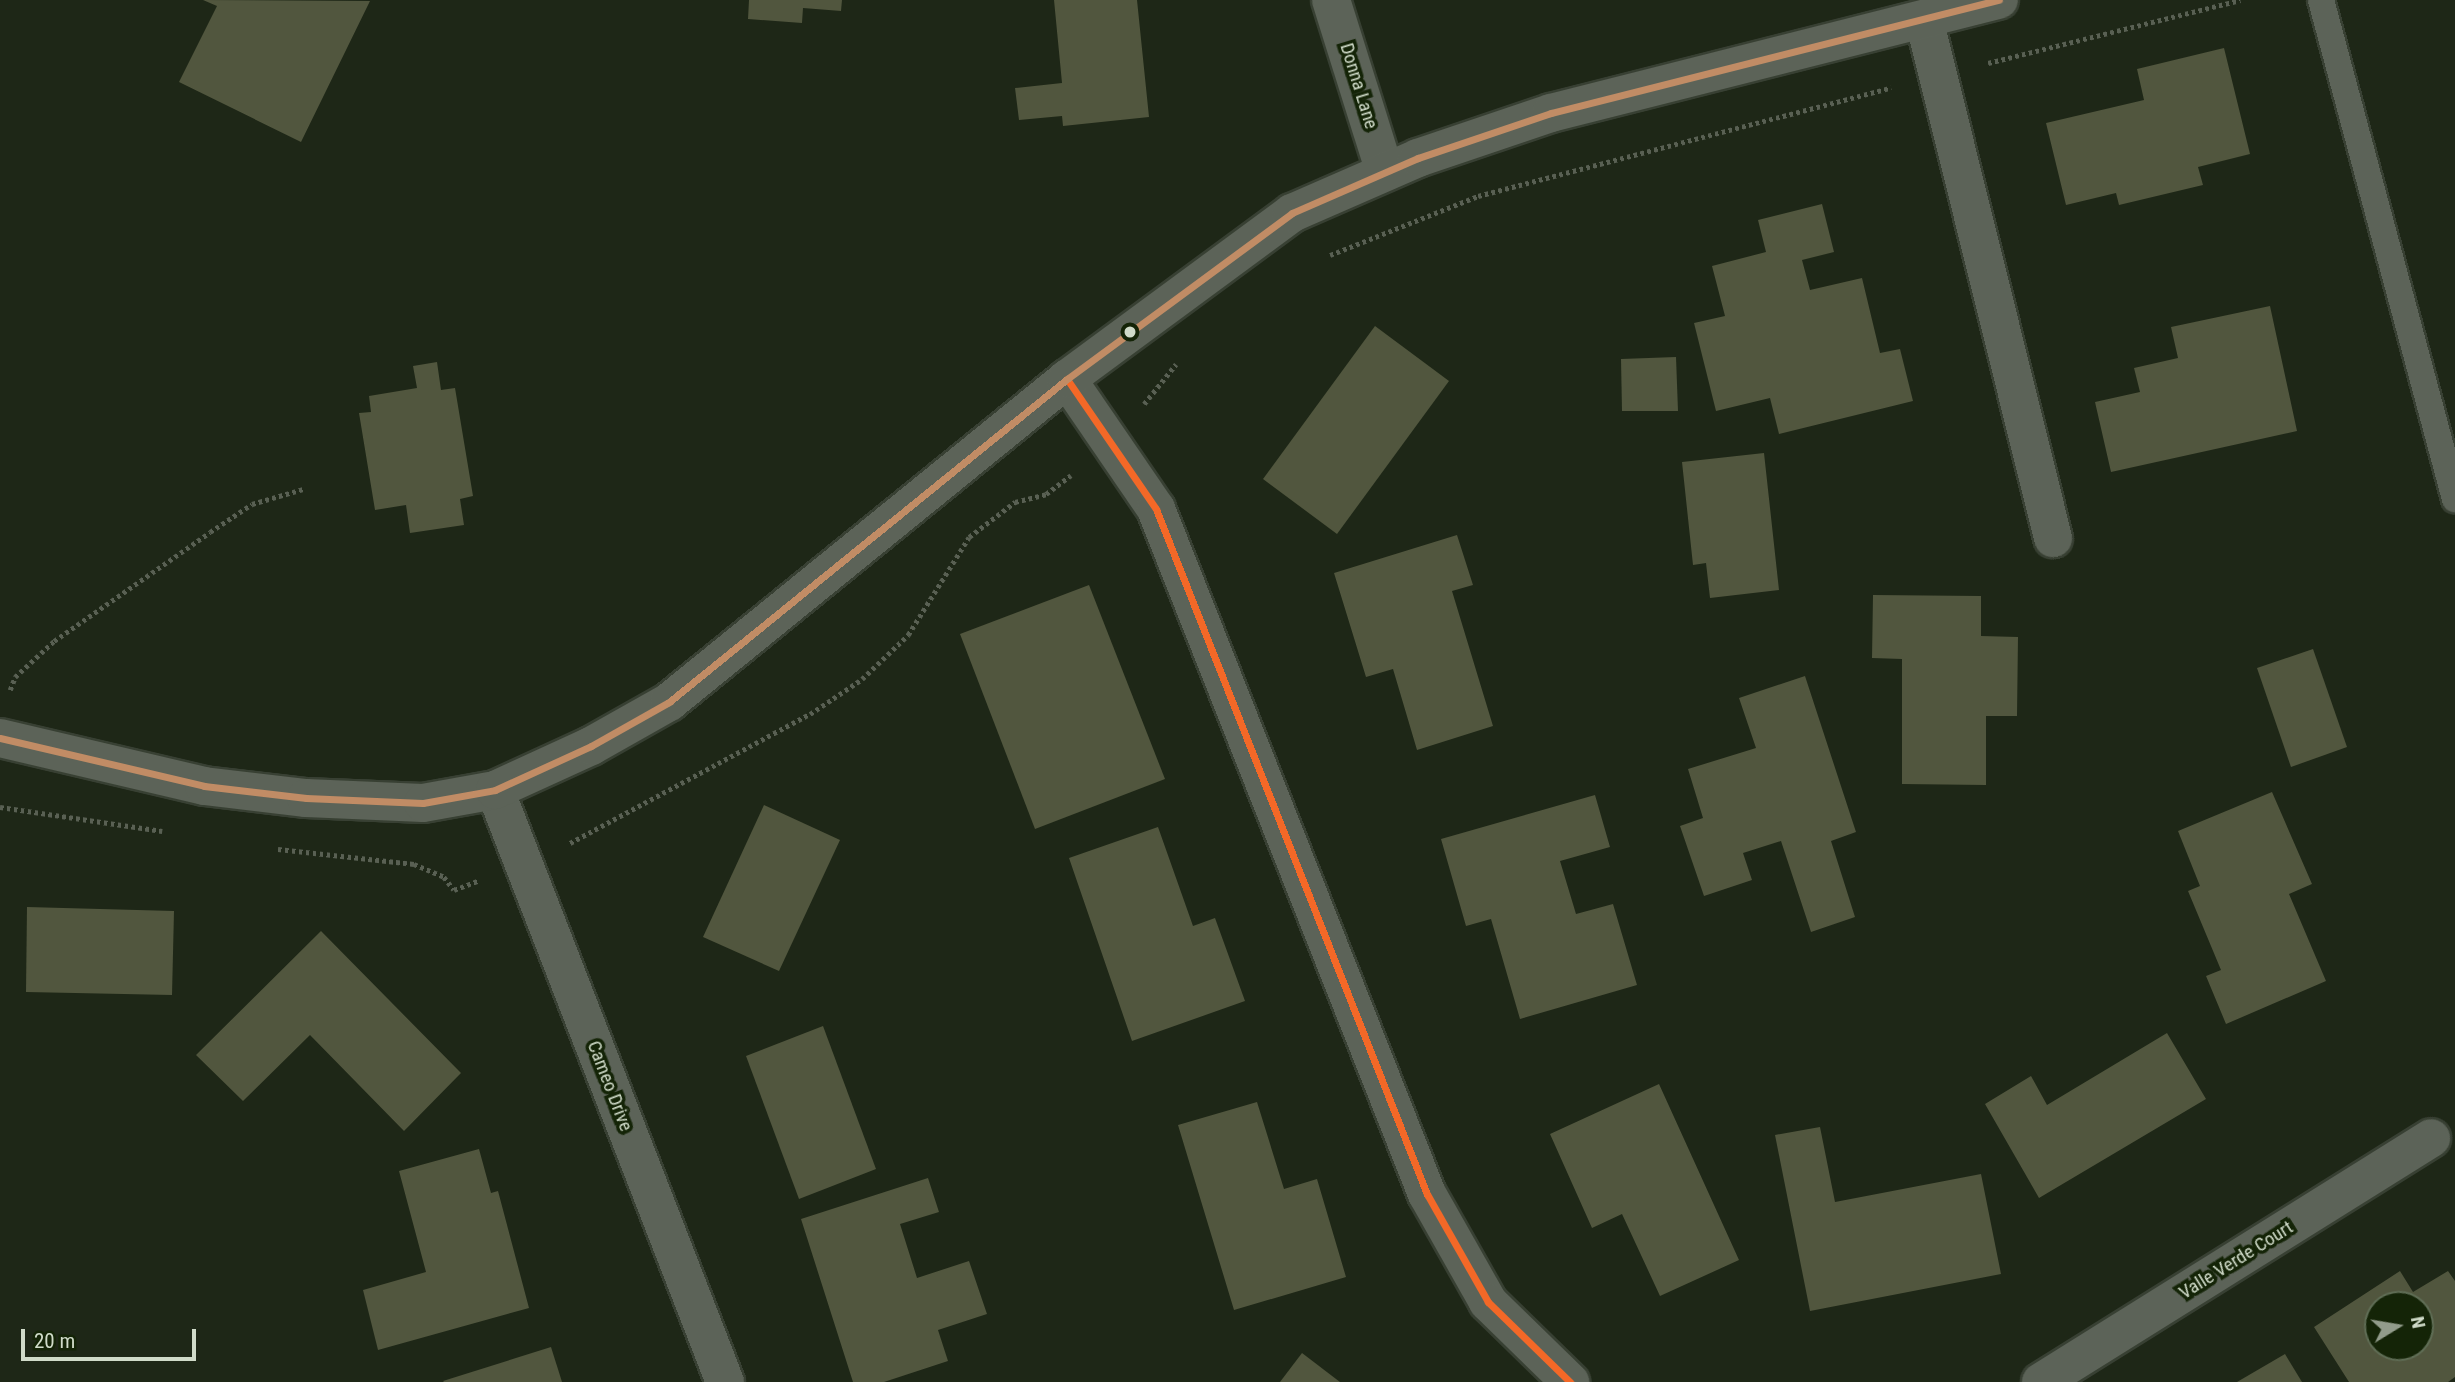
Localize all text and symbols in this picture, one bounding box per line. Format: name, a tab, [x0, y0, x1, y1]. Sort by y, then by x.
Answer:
street label: Donna Lane	[1335, 40, 1383, 132]
unlabelled marker	[1123, 325, 1137, 339]
street label: Cameo Drive	[582, 1038, 638, 1134]
street label: Valle Verde Court	[2175, 1216, 2297, 1304]
north arrow	[2364, 1291, 2434, 1361]
text: N	[2406, 1314, 2431, 1330]
scale bar	[24, 1316, 200, 1360]
text: 20 m	[34, 1329, 75, 1353]

